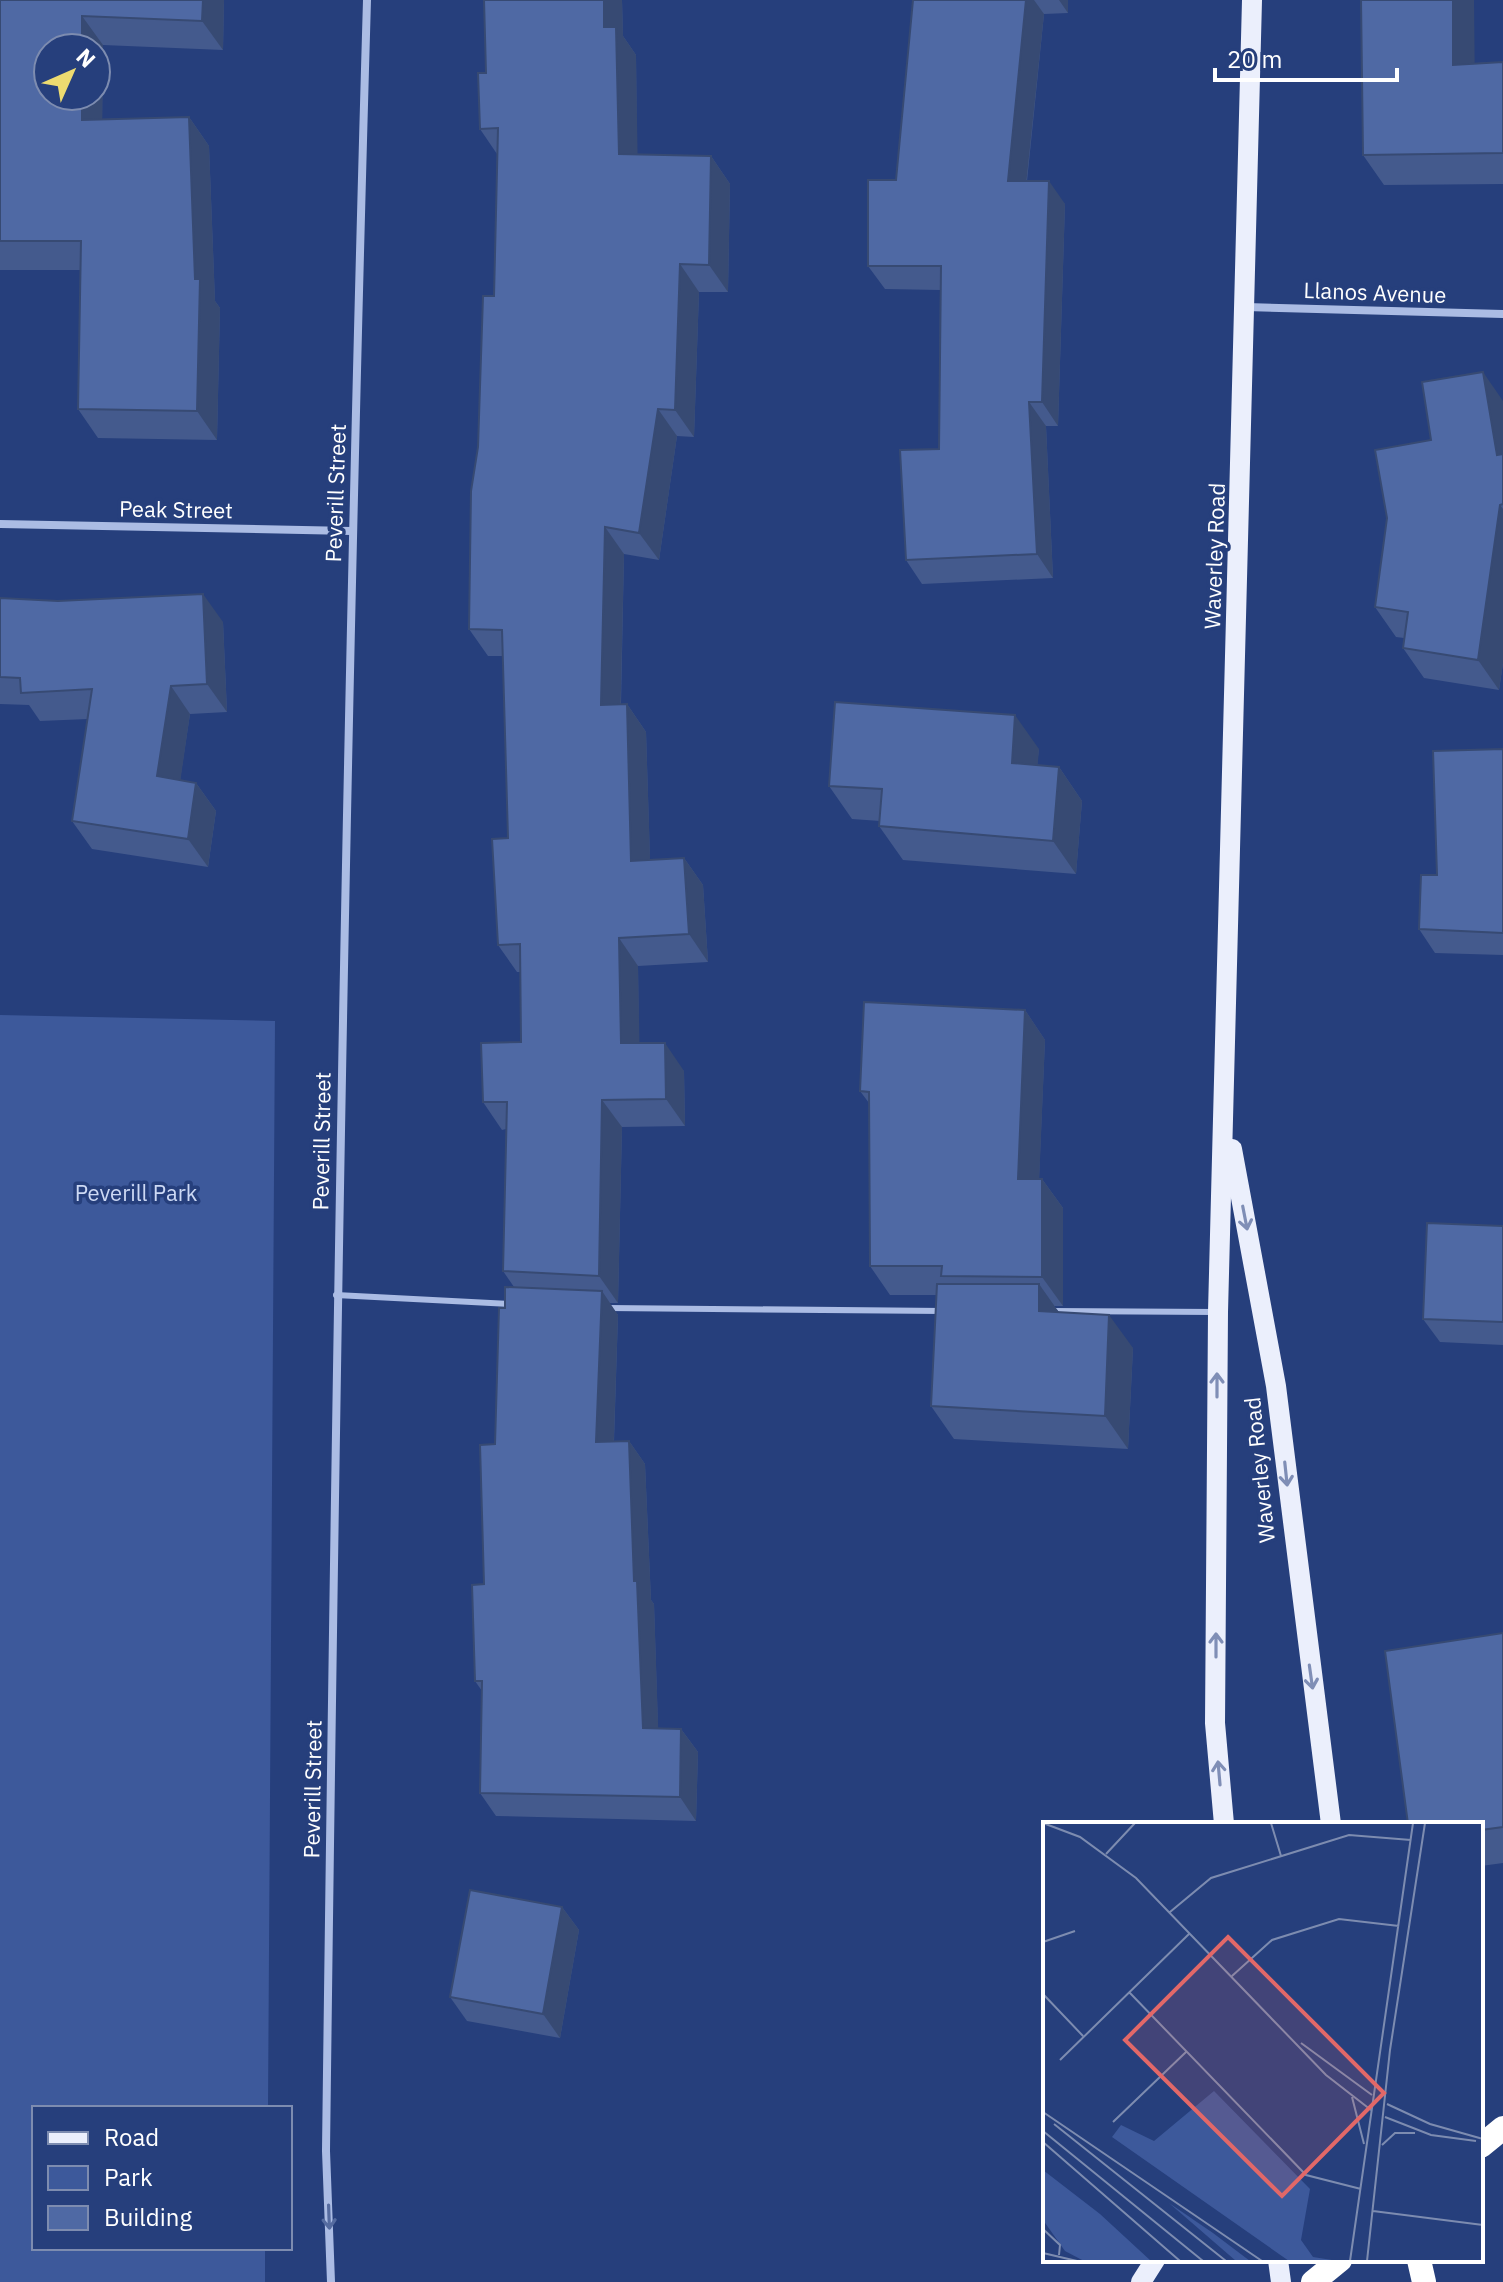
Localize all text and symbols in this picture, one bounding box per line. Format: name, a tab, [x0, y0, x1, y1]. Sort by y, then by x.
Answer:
north arrow	[32, 32, 112, 112]
scale bar	[1215, 32, 1397, 82]
text: N	[71, 42, 102, 73]
text: 20 m	[1227, 43, 1282, 75]
street label: Llanos Avenue	[1303, 275, 1447, 309]
street label: Peverill Street	[318, 423, 352, 563]
street label: Waverley Road	[1197, 482, 1231, 630]
street label: Peak Street	[119, 494, 233, 524]
street label: Peverill Street	[305, 1072, 337, 1210]
park label: Peverill Park	[75, 1178, 198, 1207]
one-way arrow	[1238, 1204, 1253, 1230]
one-way arrow	[1209, 1372, 1225, 1399]
street label: Waverley Road	[1237, 1396, 1281, 1544]
one-way arrow	[1279, 1461, 1294, 1486]
one-way arrow	[1208, 1632, 1223, 1659]
one-way arrow	[1303, 1663, 1318, 1690]
street label: Peverill Street	[296, 1720, 328, 1858]
one-way arrow	[1212, 1760, 1227, 1787]
inset map	[1043, 1822, 1483, 2262]
legend	[32, 2106, 292, 2250]
text: Road	[104, 2121, 159, 2153]
text: Park	[104, 2161, 153, 2193]
text: Building	[104, 2201, 192, 2233]
one-way arrow	[321, 2203, 336, 2230]

